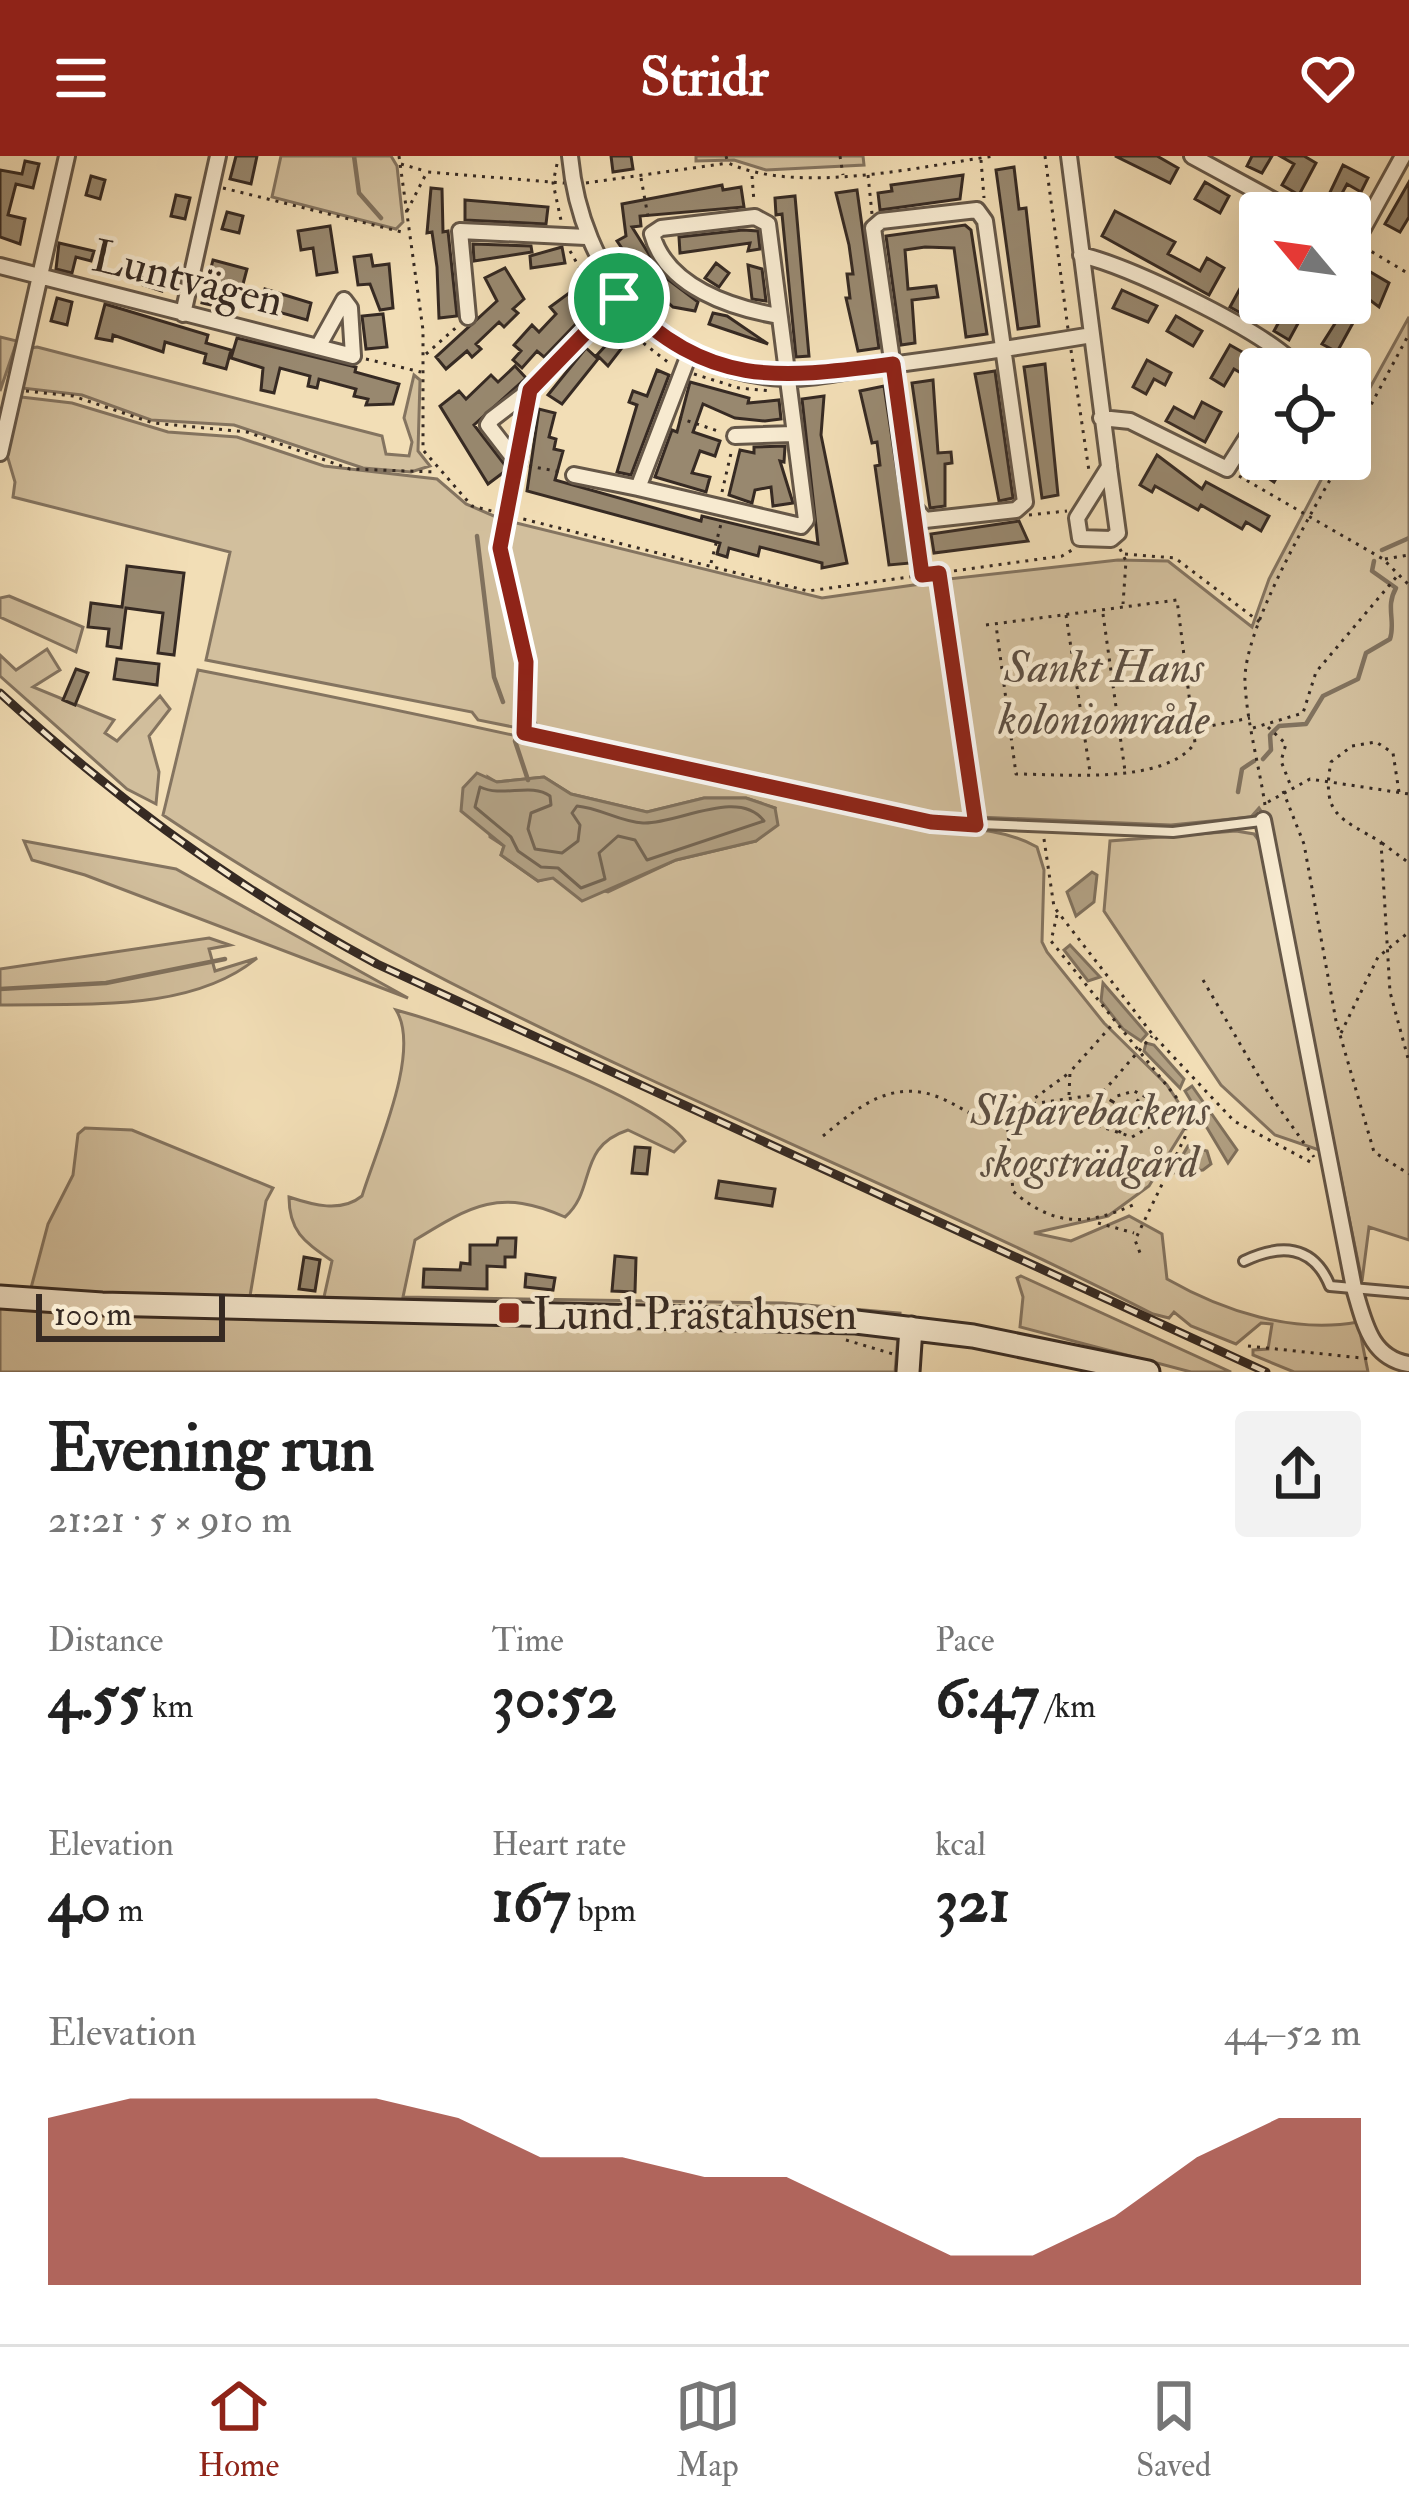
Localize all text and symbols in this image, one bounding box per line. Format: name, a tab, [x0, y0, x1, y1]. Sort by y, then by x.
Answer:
text: Stridr	[640, 44, 769, 112]
icon: menu	[48, 45, 114, 111]
icon: heart	[1295, 45, 1361, 111]
north arrow	[1239, 192, 1371, 324]
map controls	[1239, 192, 1371, 480]
street label: Luntvägen	[86, 228, 289, 330]
pin	[568, 247, 670, 349]
icon: arrive	[586, 265, 652, 331]
button: locate	[1239, 348, 1371, 480]
park label: Sankt Hans koloniområde	[998, 640, 1210, 748]
park label: Sliparebackens skogsträdgård	[969, 1083, 1210, 1191]
place label: Lund Prästahusen	[533, 1287, 857, 1343]
scale bar	[36, 1288, 225, 1341]
text: 100 m	[54, 1294, 132, 1335]
marker: Lund Prästahusen	[496, 1300, 522, 1326]
text: Evening run	[48, 1408, 374, 1491]
button: share	[1235, 1411, 1361, 1537]
text: 21:21 · 5 × 910 m	[48, 1495, 292, 1544]
text: Distance	[48, 1620, 163, 1661]
text: Time	[492, 1620, 564, 1661]
text: Pace	[935, 1620, 995, 1661]
text: 4.55	[48, 1661, 145, 1736]
text: 30:52	[492, 1661, 617, 1736]
text: 6:47	[935, 1661, 1039, 1736]
text: km	[145, 1686, 193, 1727]
text: /km	[1039, 1686, 1096, 1727]
text: Elevation	[48, 1824, 174, 1865]
text: Heart rate	[492, 1824, 626, 1865]
text: kcal	[935, 1824, 986, 1865]
text: 40	[48, 1865, 111, 1940]
text: 167	[492, 1865, 571, 1940]
text: 321	[935, 1865, 1010, 1940]
text: m	[111, 1890, 144, 1931]
text: bpm	[571, 1890, 636, 1931]
text: Elevation	[48, 2008, 197, 2057]
text: 44–52 m	[1224, 2008, 1361, 2057]
tab: Home	[198, 2373, 279, 2486]
tab: Map	[675, 2373, 741, 2486]
tab: Saved	[1136, 2373, 1211, 2486]

